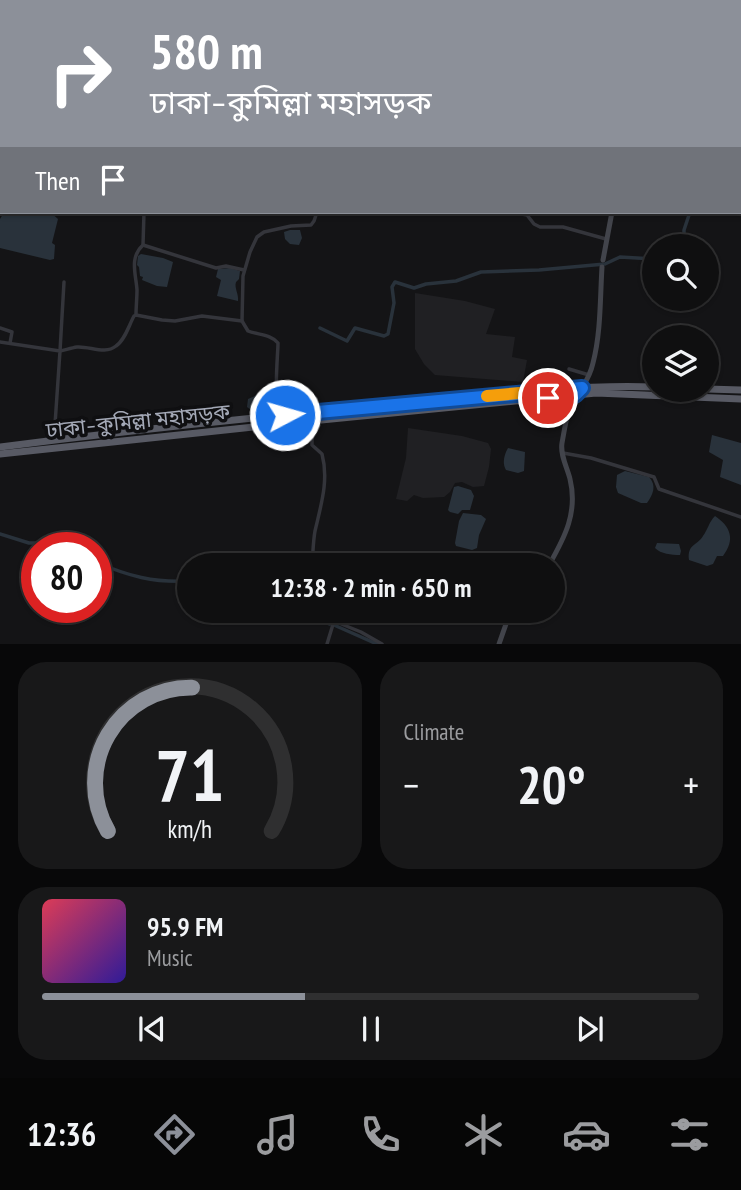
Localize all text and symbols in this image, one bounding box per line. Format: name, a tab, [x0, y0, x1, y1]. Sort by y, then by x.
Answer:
text: 580 m	[150, 19, 263, 83]
icon: right	[35, 28, 126, 119]
text: ঢাকা–কুমিল্লা মহাসড়ক	[150, 81, 432, 123]
icon: arrive	[94, 161, 132, 199]
text: Then	[35, 164, 80, 197]
map controls	[642, 234, 719, 402]
button: search	[642, 234, 719, 311]
button: layers	[642, 325, 719, 402]
pin	[518, 368, 578, 428]
position arrow	[248, 378, 322, 452]
icon: arrive	[529, 379, 567, 417]
street label: ঢাকা–কুমিল্লা মহাসড়ক	[44, 397, 232, 444]
speed limit sign: 80	[21, 532, 112, 623]
text: 12:38 · 2 min · 650 m	[271, 571, 471, 604]
text: Climate	[404, 717, 464, 746]
text: 71	[155, 728, 225, 822]
text: 20°	[517, 751, 586, 818]
text: −	[404, 760, 419, 809]
text: +	[683, 760, 699, 809]
text: km/h	[168, 813, 212, 845]
text: 95.9 FM	[147, 910, 223, 943]
text: Music	[147, 943, 193, 972]
icon: previous	[133, 1010, 171, 1048]
icon: pause	[352, 1010, 390, 1048]
icon: next	[571, 1010, 609, 1048]
icon: directions	[150, 1110, 199, 1159]
icon: music	[253, 1110, 302, 1159]
icon: phone	[356, 1110, 405, 1159]
icon: climate	[459, 1110, 508, 1159]
icon: car	[562, 1110, 611, 1159]
icon: filters	[665, 1110, 714, 1159]
text: 12:36	[27, 1113, 96, 1155]

